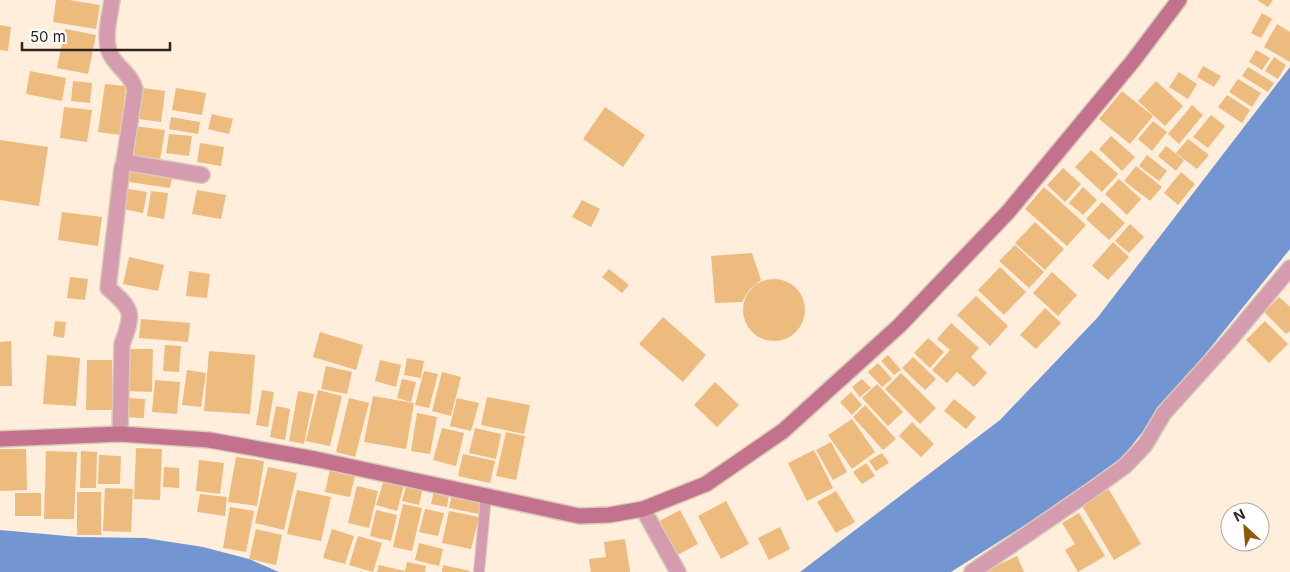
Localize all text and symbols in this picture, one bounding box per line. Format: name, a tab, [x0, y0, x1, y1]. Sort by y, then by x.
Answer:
scale bar	[22, 20, 170, 52]
text: 50 m	[30, 27, 66, 46]
north arrow	[1220, 502, 1270, 552]
text: N	[1231, 505, 1248, 525]

